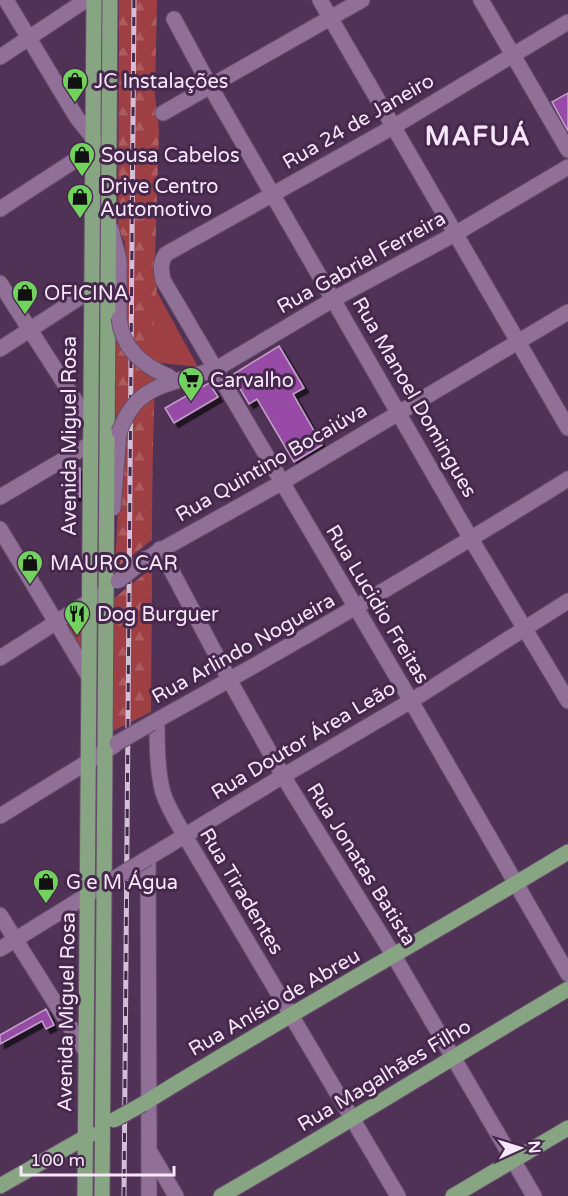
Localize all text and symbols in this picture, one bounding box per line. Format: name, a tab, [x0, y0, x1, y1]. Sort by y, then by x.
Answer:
shop icon: JC Instalações	[60, 66, 90, 104]
street label: Rua 24 de Janeiro	[279, 69, 438, 175]
place label: JC Instalações	[94, 70, 228, 94]
district label: MAFUÁ	[425, 120, 531, 152]
shop icon: Sousa Cabelos	[67, 140, 97, 178]
place label: Sousa Cabelos	[101, 144, 240, 168]
place label: Drive Centro Automotivo	[100, 175, 218, 222]
shop icon: Drive Centro Automotivo	[65, 182, 95, 220]
street label: Rua Gabriel Ferreira	[273, 207, 450, 319]
shop icon: OFICINA	[10, 278, 40, 316]
place label: OFICINA	[44, 282, 129, 306]
street label: Rua Manoel Domingues	[347, 293, 481, 502]
street label: Avenida Miguel Rosa	[58, 336, 82, 536]
supermarket icon: Carvalho	[176, 365, 206, 403]
place label: Carvalho	[210, 369, 294, 393]
street label: Rua Quintino Bocaiúva	[172, 398, 371, 527]
street label: Rua Lucidio Freitas	[320, 521, 434, 688]
shop icon: MAURO CAR	[15, 548, 45, 586]
place label: MAURO CAR	[50, 552, 178, 576]
street label: Rua Arlindo Nogueira	[148, 589, 339, 709]
restaurant icon: Dog Burguer	[62, 599, 92, 637]
place label: Dog Burguer	[97, 603, 219, 627]
street label: Rua Doutor Área Leão	[207, 675, 400, 805]
street label: Rua Jonatas Batista	[301, 779, 421, 950]
street label: Rua Tiradentes	[194, 824, 288, 959]
shop icon: G e M Água	[31, 867, 61, 905]
place label: G e M Água	[66, 870, 178, 895]
street label: Avenida Miguel Rosa	[53, 912, 81, 1112]
street label: Rua Anísio de Abreu	[184, 944, 365, 1062]
street label: Rua Magalhães Filho	[293, 1015, 476, 1137]
north arrow	[490, 1118, 550, 1178]
scale bar	[21, 1139, 174, 1177]
text: N	[524, 1140, 544, 1154]
text: 100 m	[30, 1149, 85, 1171]

